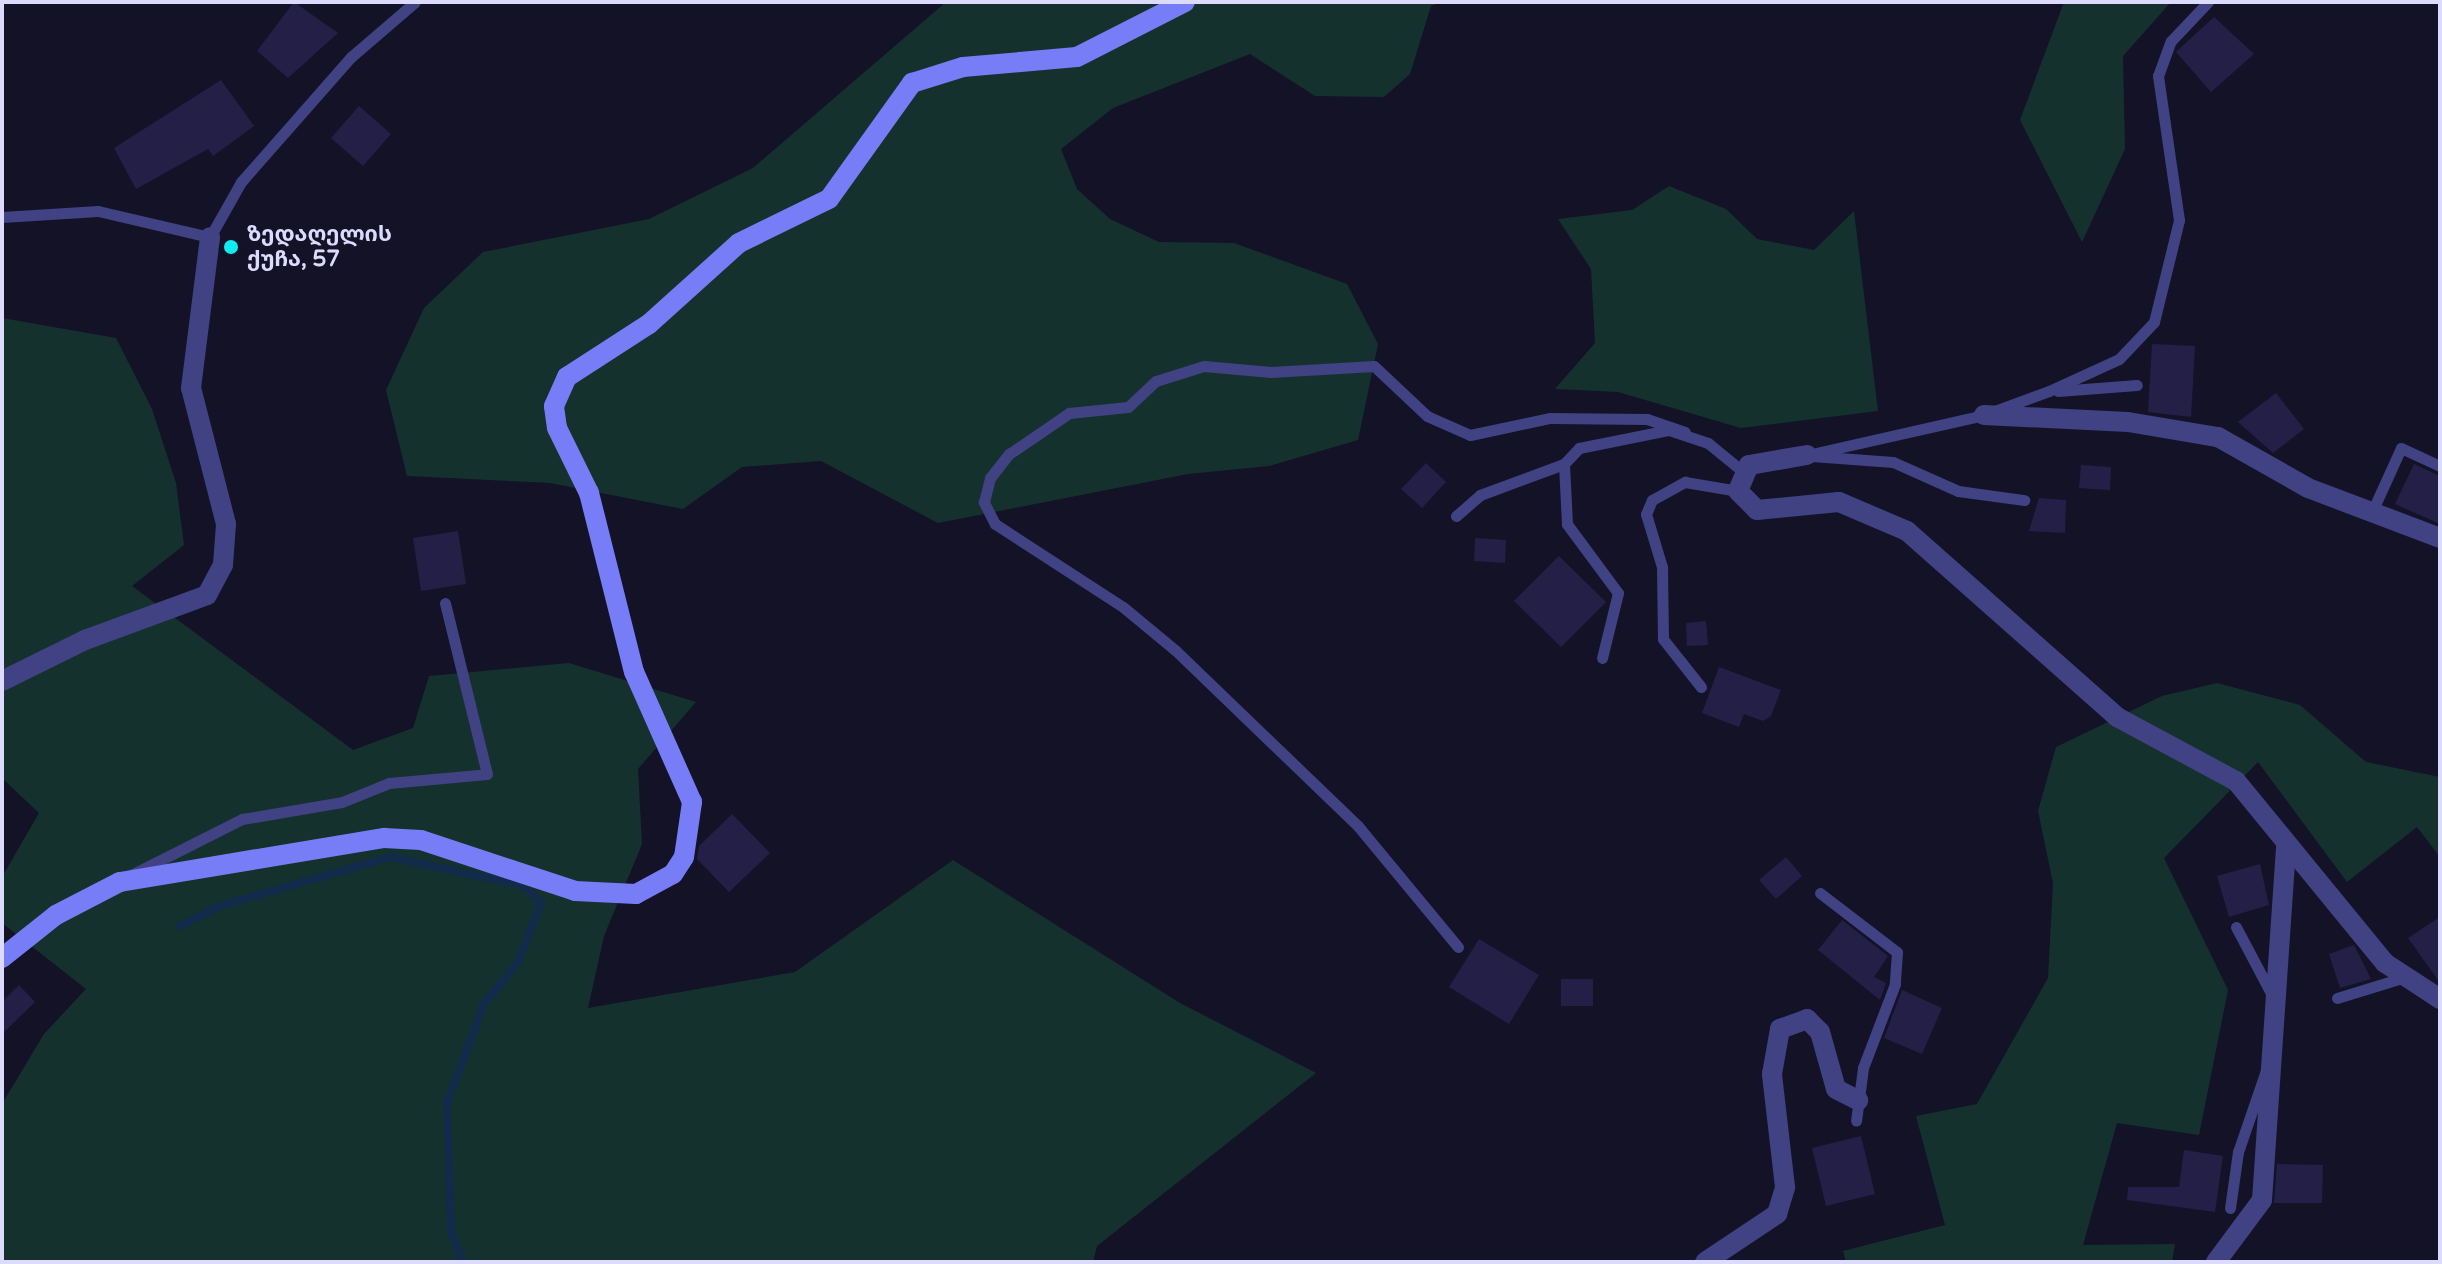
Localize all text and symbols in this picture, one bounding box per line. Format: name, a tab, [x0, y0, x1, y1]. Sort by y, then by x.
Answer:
place label: ზედაღელის ქუჩა, 57	[247, 221, 392, 272]
marker: ზედაღელის ქუჩა, 57	[222, 238, 240, 256]

